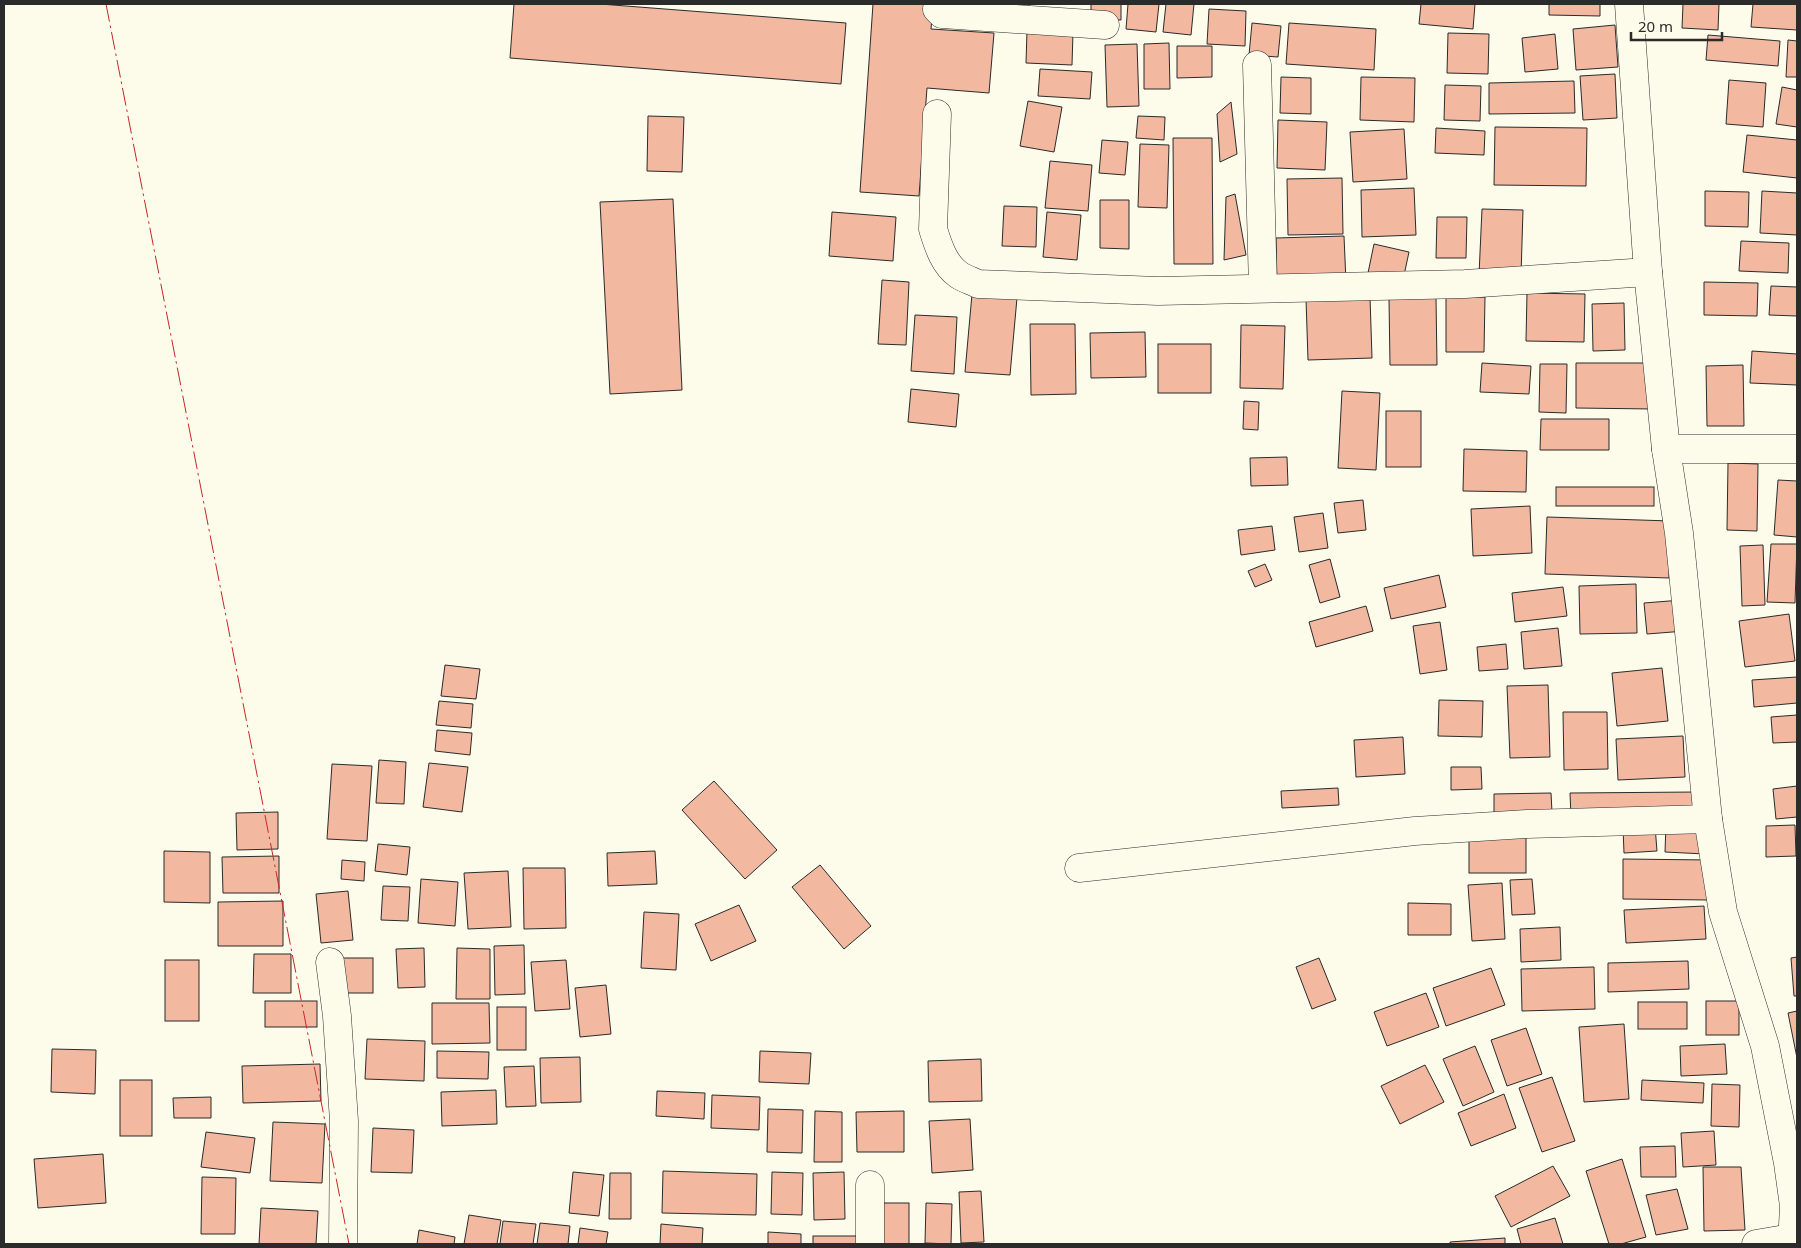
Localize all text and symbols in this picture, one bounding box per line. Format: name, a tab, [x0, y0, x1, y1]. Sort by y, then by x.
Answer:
scale bar	[1631, 10, 1722, 42]
text: 20 m	[1638, 16, 1673, 36]

